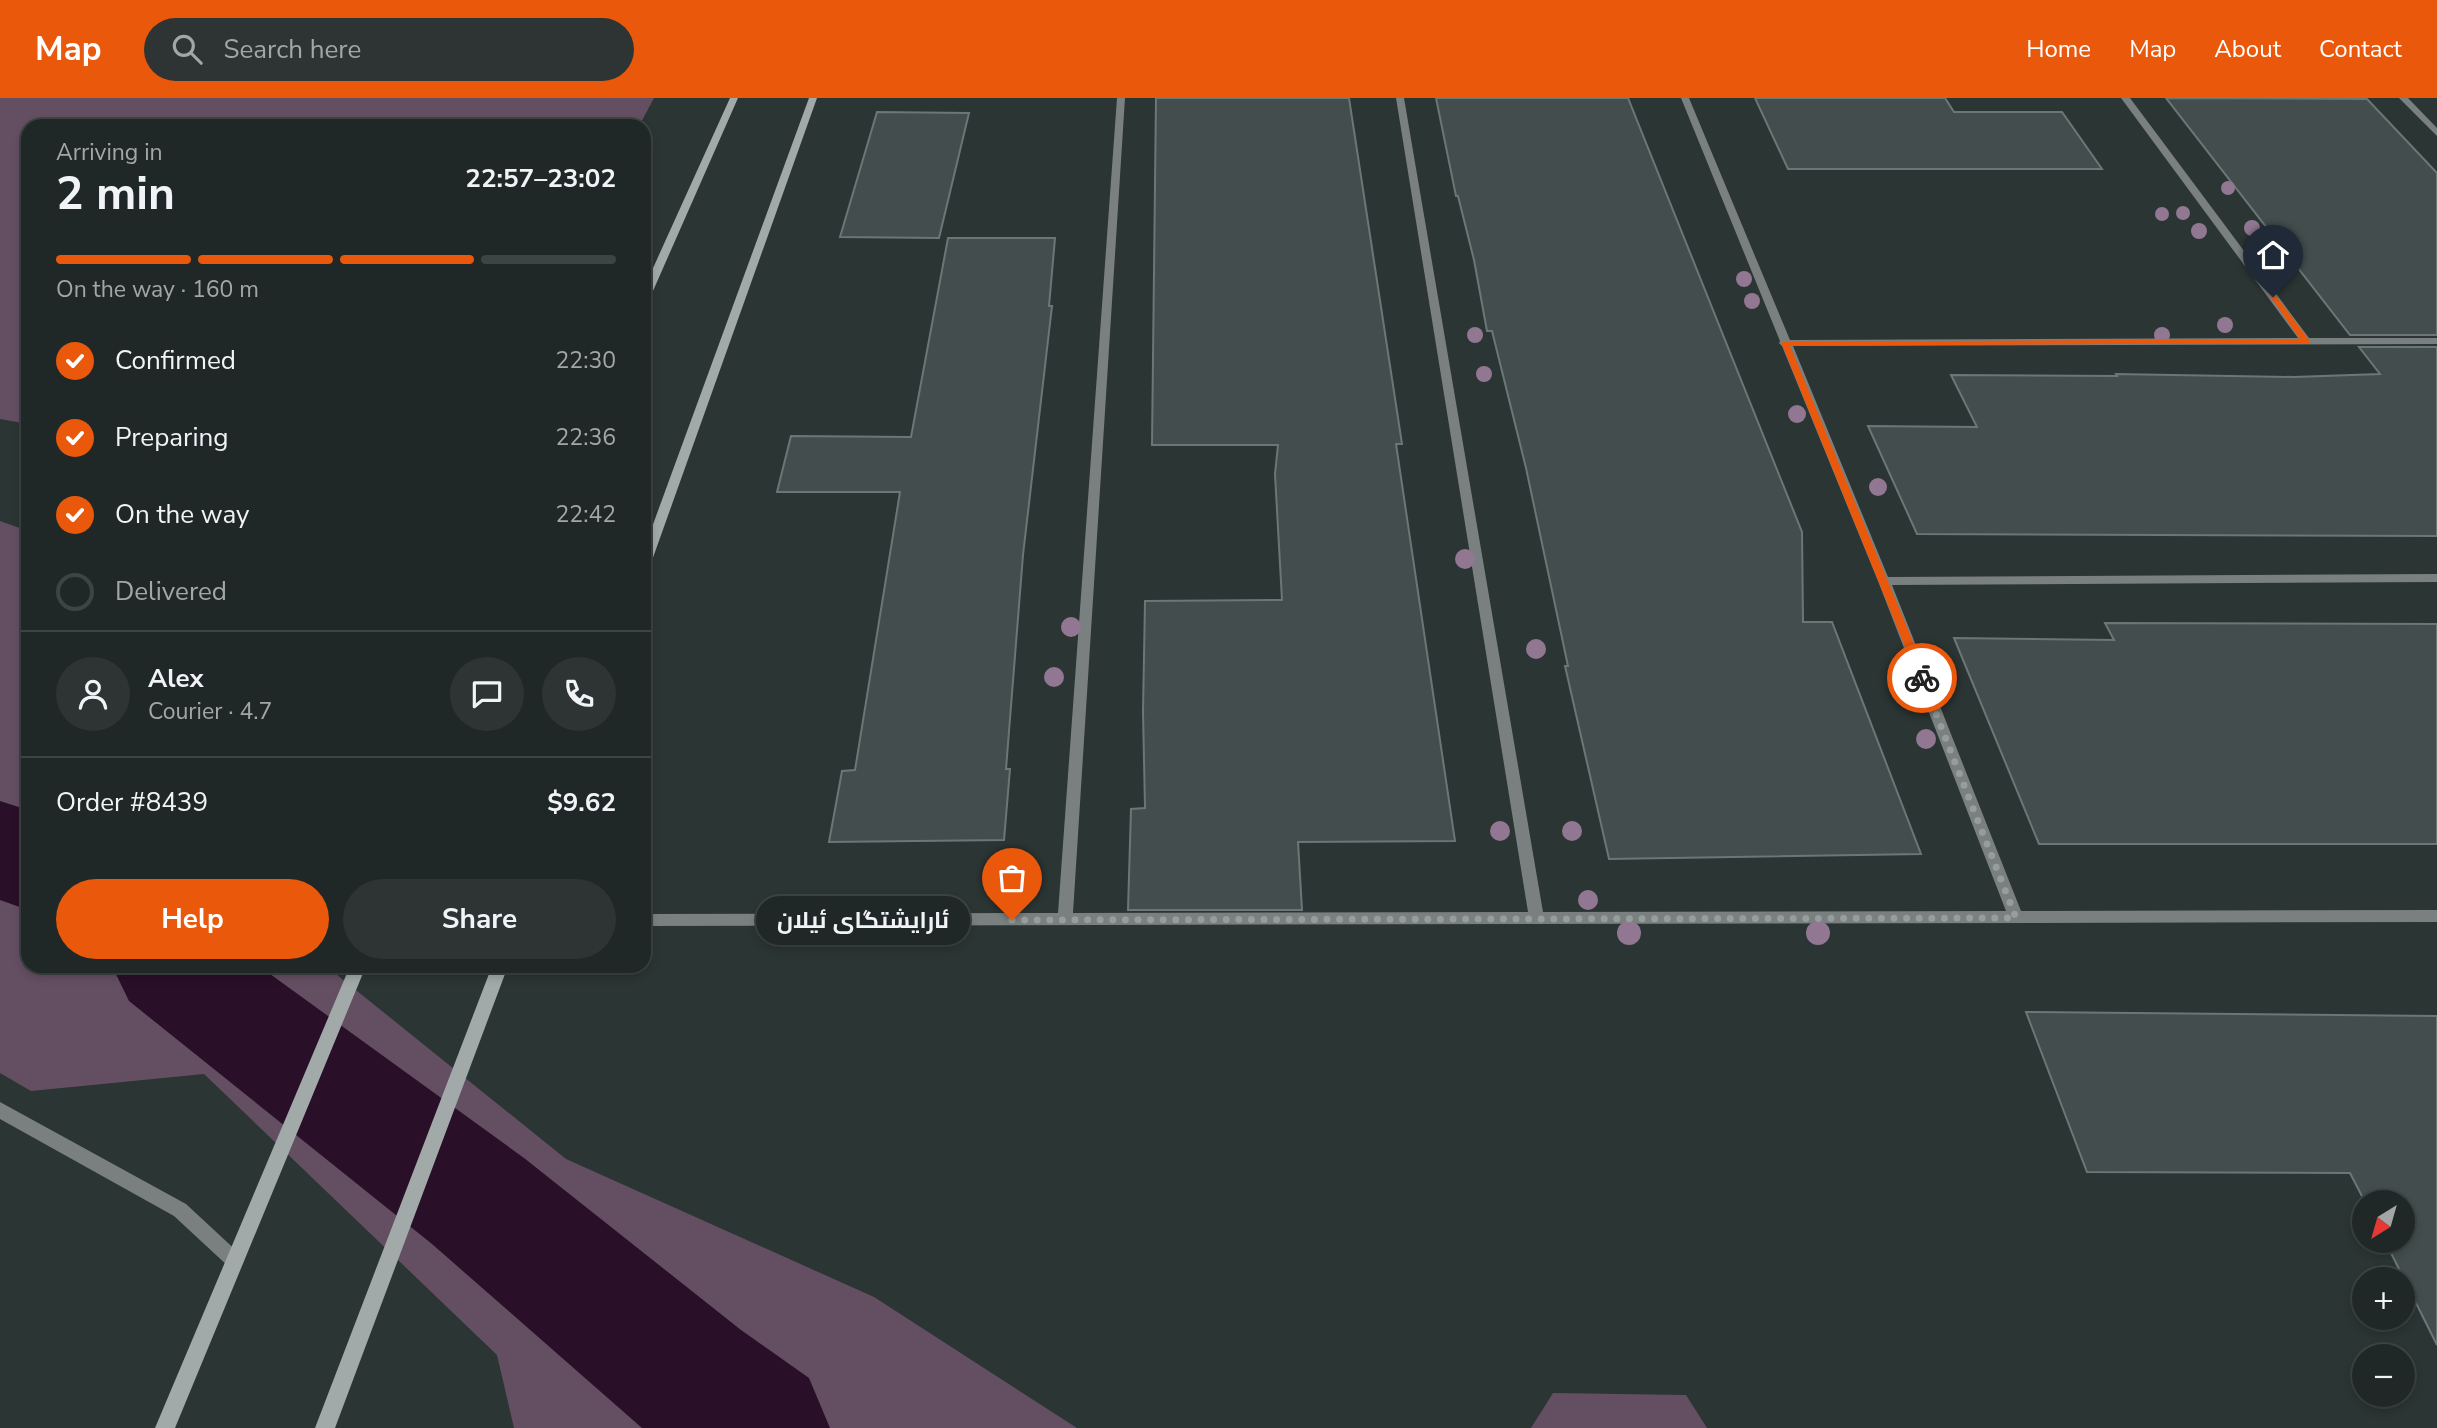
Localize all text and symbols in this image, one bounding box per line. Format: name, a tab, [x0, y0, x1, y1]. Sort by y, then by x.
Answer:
search box	[144, 18, 634, 81]
text: Map	[35, 27, 102, 72]
icon: search	[168, 30, 206, 68]
text: Search here	[224, 32, 361, 67]
text: Home	[2026, 33, 2091, 65]
text: Map	[2129, 33, 2176, 65]
text: About	[2214, 33, 2281, 65]
text: Contact	[2319, 33, 2402, 65]
text: Arriving in	[56, 137, 163, 168]
text: 22:57–23:02	[465, 161, 616, 196]
text: 2 min	[56, 162, 175, 225]
pin	[2243, 225, 2303, 297]
icon: home	[2254, 236, 2292, 274]
text: On the way · 160 m	[56, 274, 259, 305]
icon: check	[56, 342, 94, 380]
text: Confirmed	[115, 343, 236, 378]
text: 22:30	[556, 345, 616, 376]
icon: check	[56, 419, 94, 457]
text: Preparing	[115, 420, 228, 455]
text: 22:36	[556, 422, 616, 453]
icon: check	[56, 496, 94, 534]
text: On the way	[115, 497, 249, 532]
text: 22:42	[556, 499, 616, 530]
text: Delivered	[115, 574, 227, 609]
courier	[1887, 643, 1957, 713]
button: person	[56, 657, 130, 731]
button: chat	[450, 657, 524, 731]
button: phone	[542, 657, 616, 731]
icon: bike	[1903, 659, 1941, 697]
text: Alex	[148, 661, 204, 696]
text: Courier · 4.7	[148, 696, 272, 727]
text: Order #8439	[56, 785, 208, 820]
text: $9.62	[547, 785, 616, 820]
pin	[982, 848, 1042, 920]
icon: bag	[993, 859, 1031, 897]
button: Help	[56, 879, 329, 959]
button: Share	[343, 879, 616, 959]
callout: ئارایشتگای ئیلان	[757, 896, 970, 944]
text: ئارایشتگای ئیلان	[777, 905, 949, 936]
north arrow	[2352, 1190, 2415, 1253]
map controls	[2352, 1190, 2415, 1407]
button: +	[2352, 1267, 2415, 1330]
button: −	[2352, 1344, 2415, 1407]

